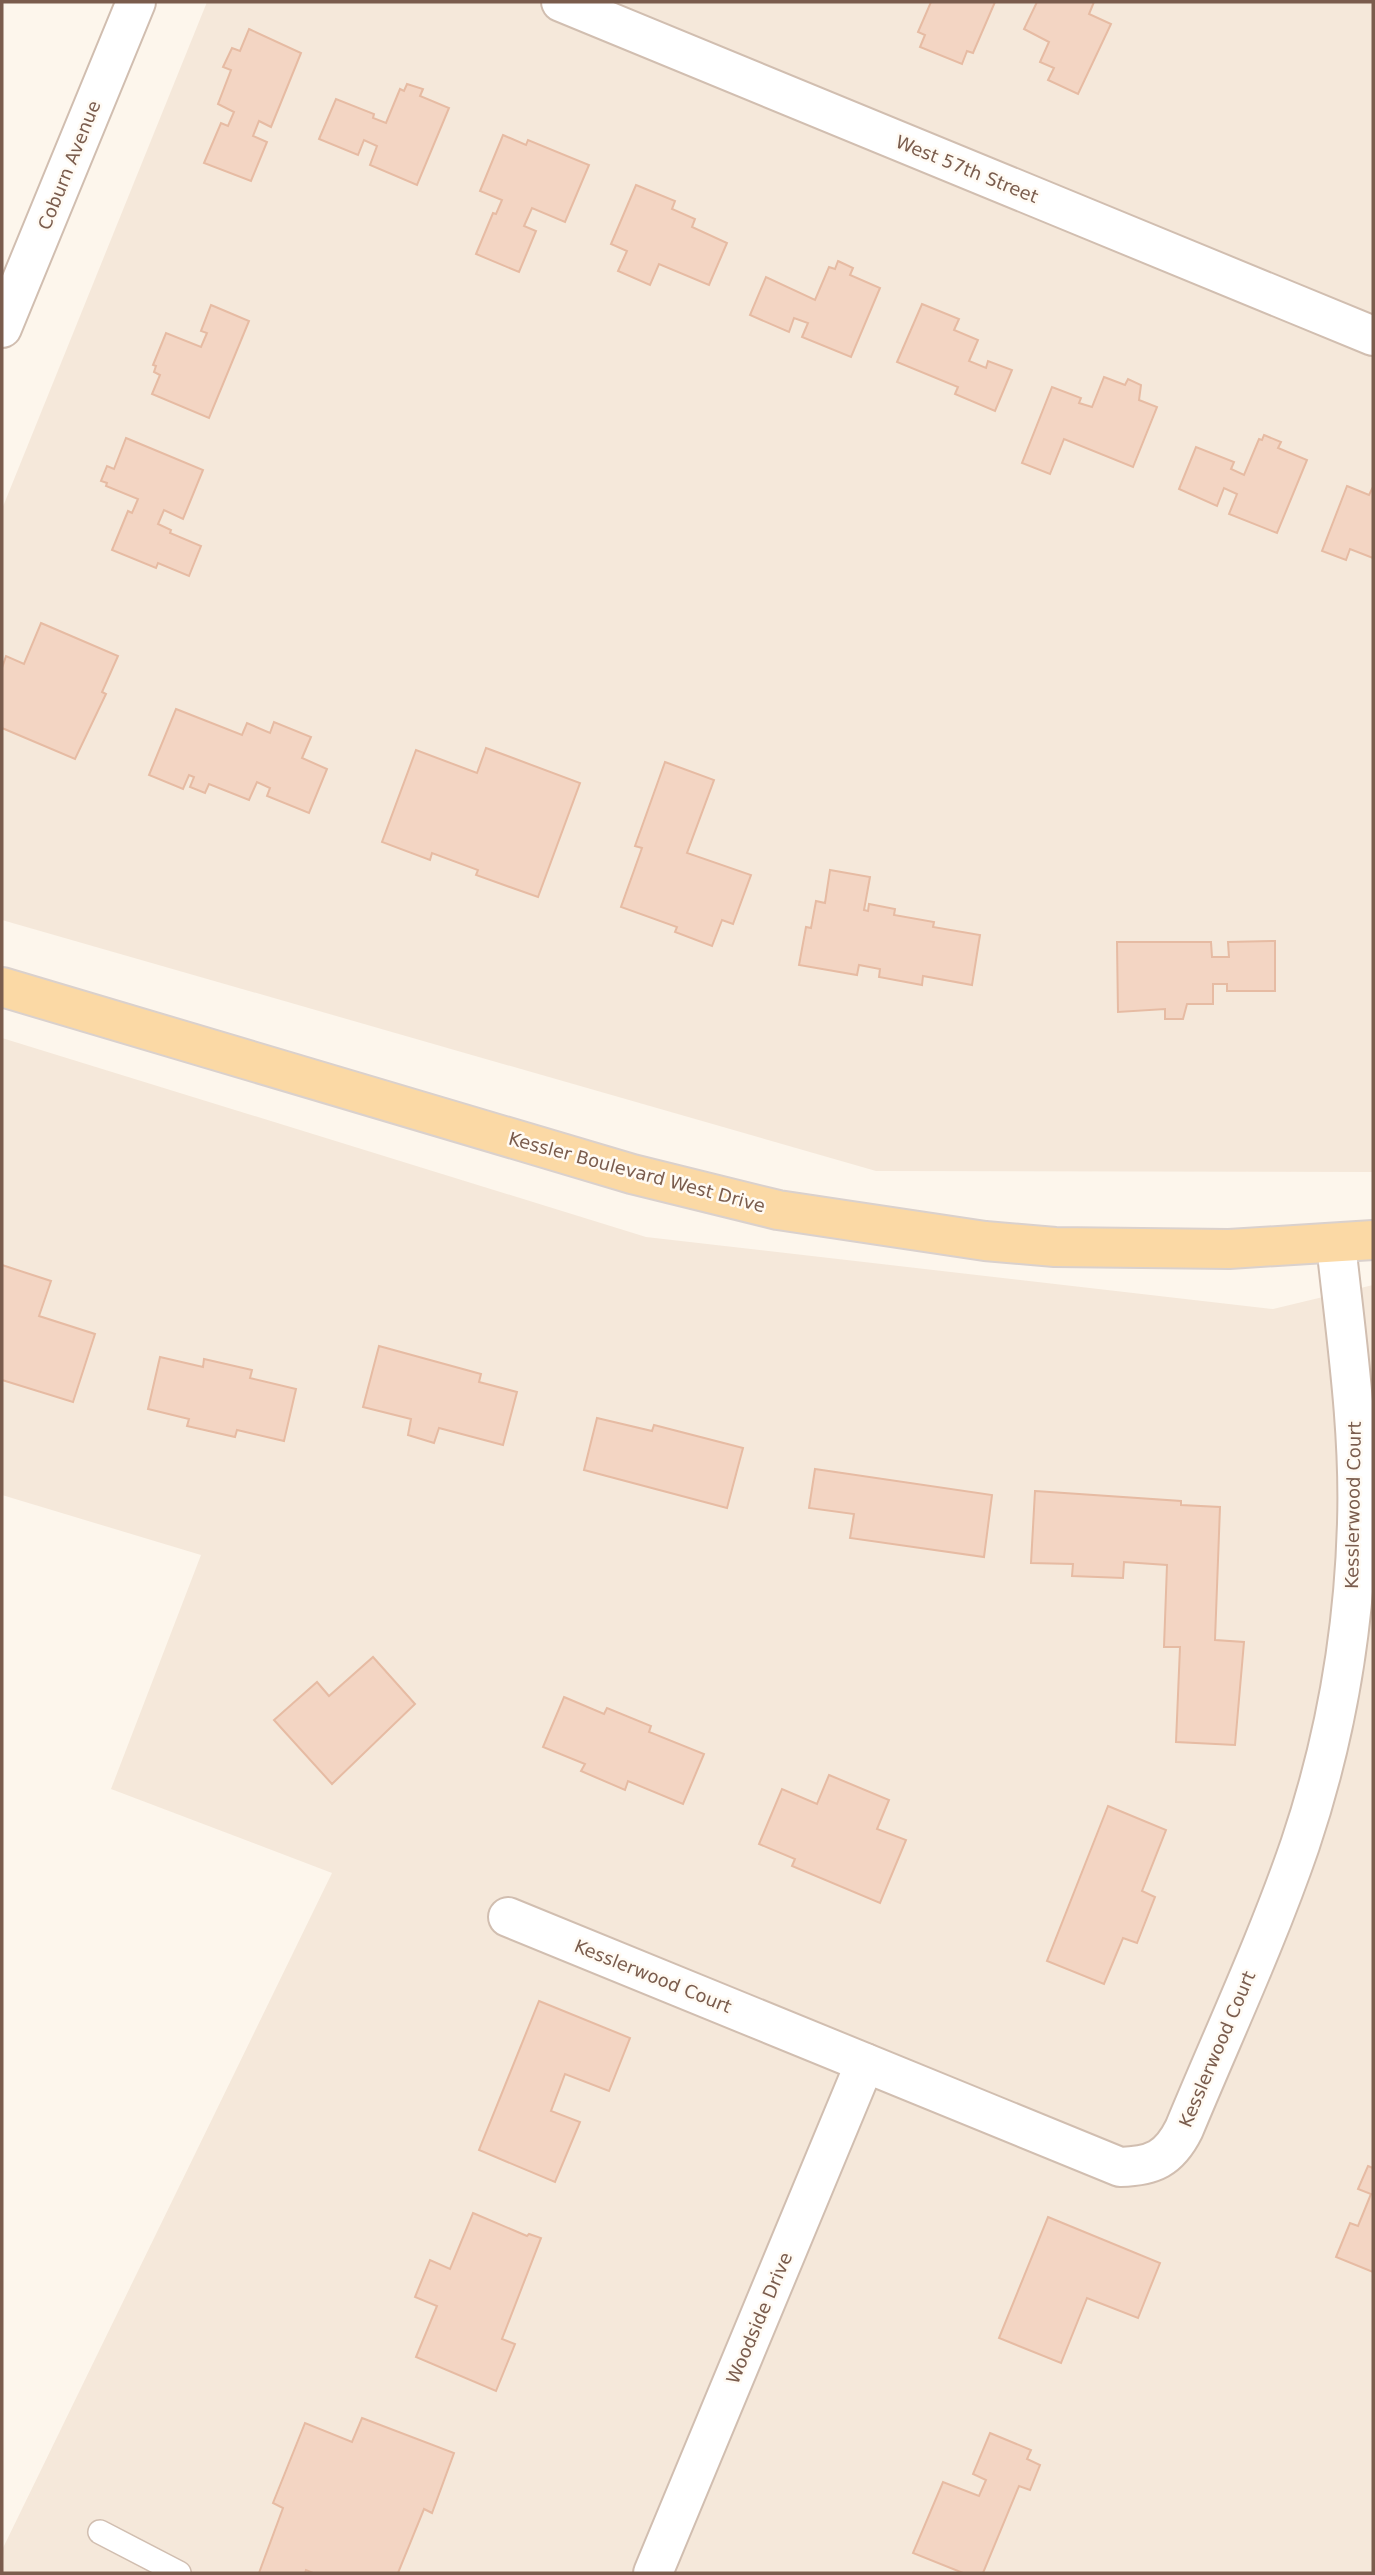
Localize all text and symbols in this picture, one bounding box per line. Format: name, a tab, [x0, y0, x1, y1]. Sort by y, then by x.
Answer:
street label: Coburn Avenue	[34, 97, 104, 233]
street label: West 57th Street	[893, 131, 1041, 207]
street label: Kessler Boulevard West Drive	[506, 1128, 768, 1216]
street label: Kesslerwood Court	[1341, 1421, 1365, 1589]
street label: Kesslerwood Court	[571, 1935, 735, 2017]
street label: Kesslerwood Court	[1175, 1968, 1259, 2130]
street label: Woodside Drive	[722, 2249, 796, 2387]

